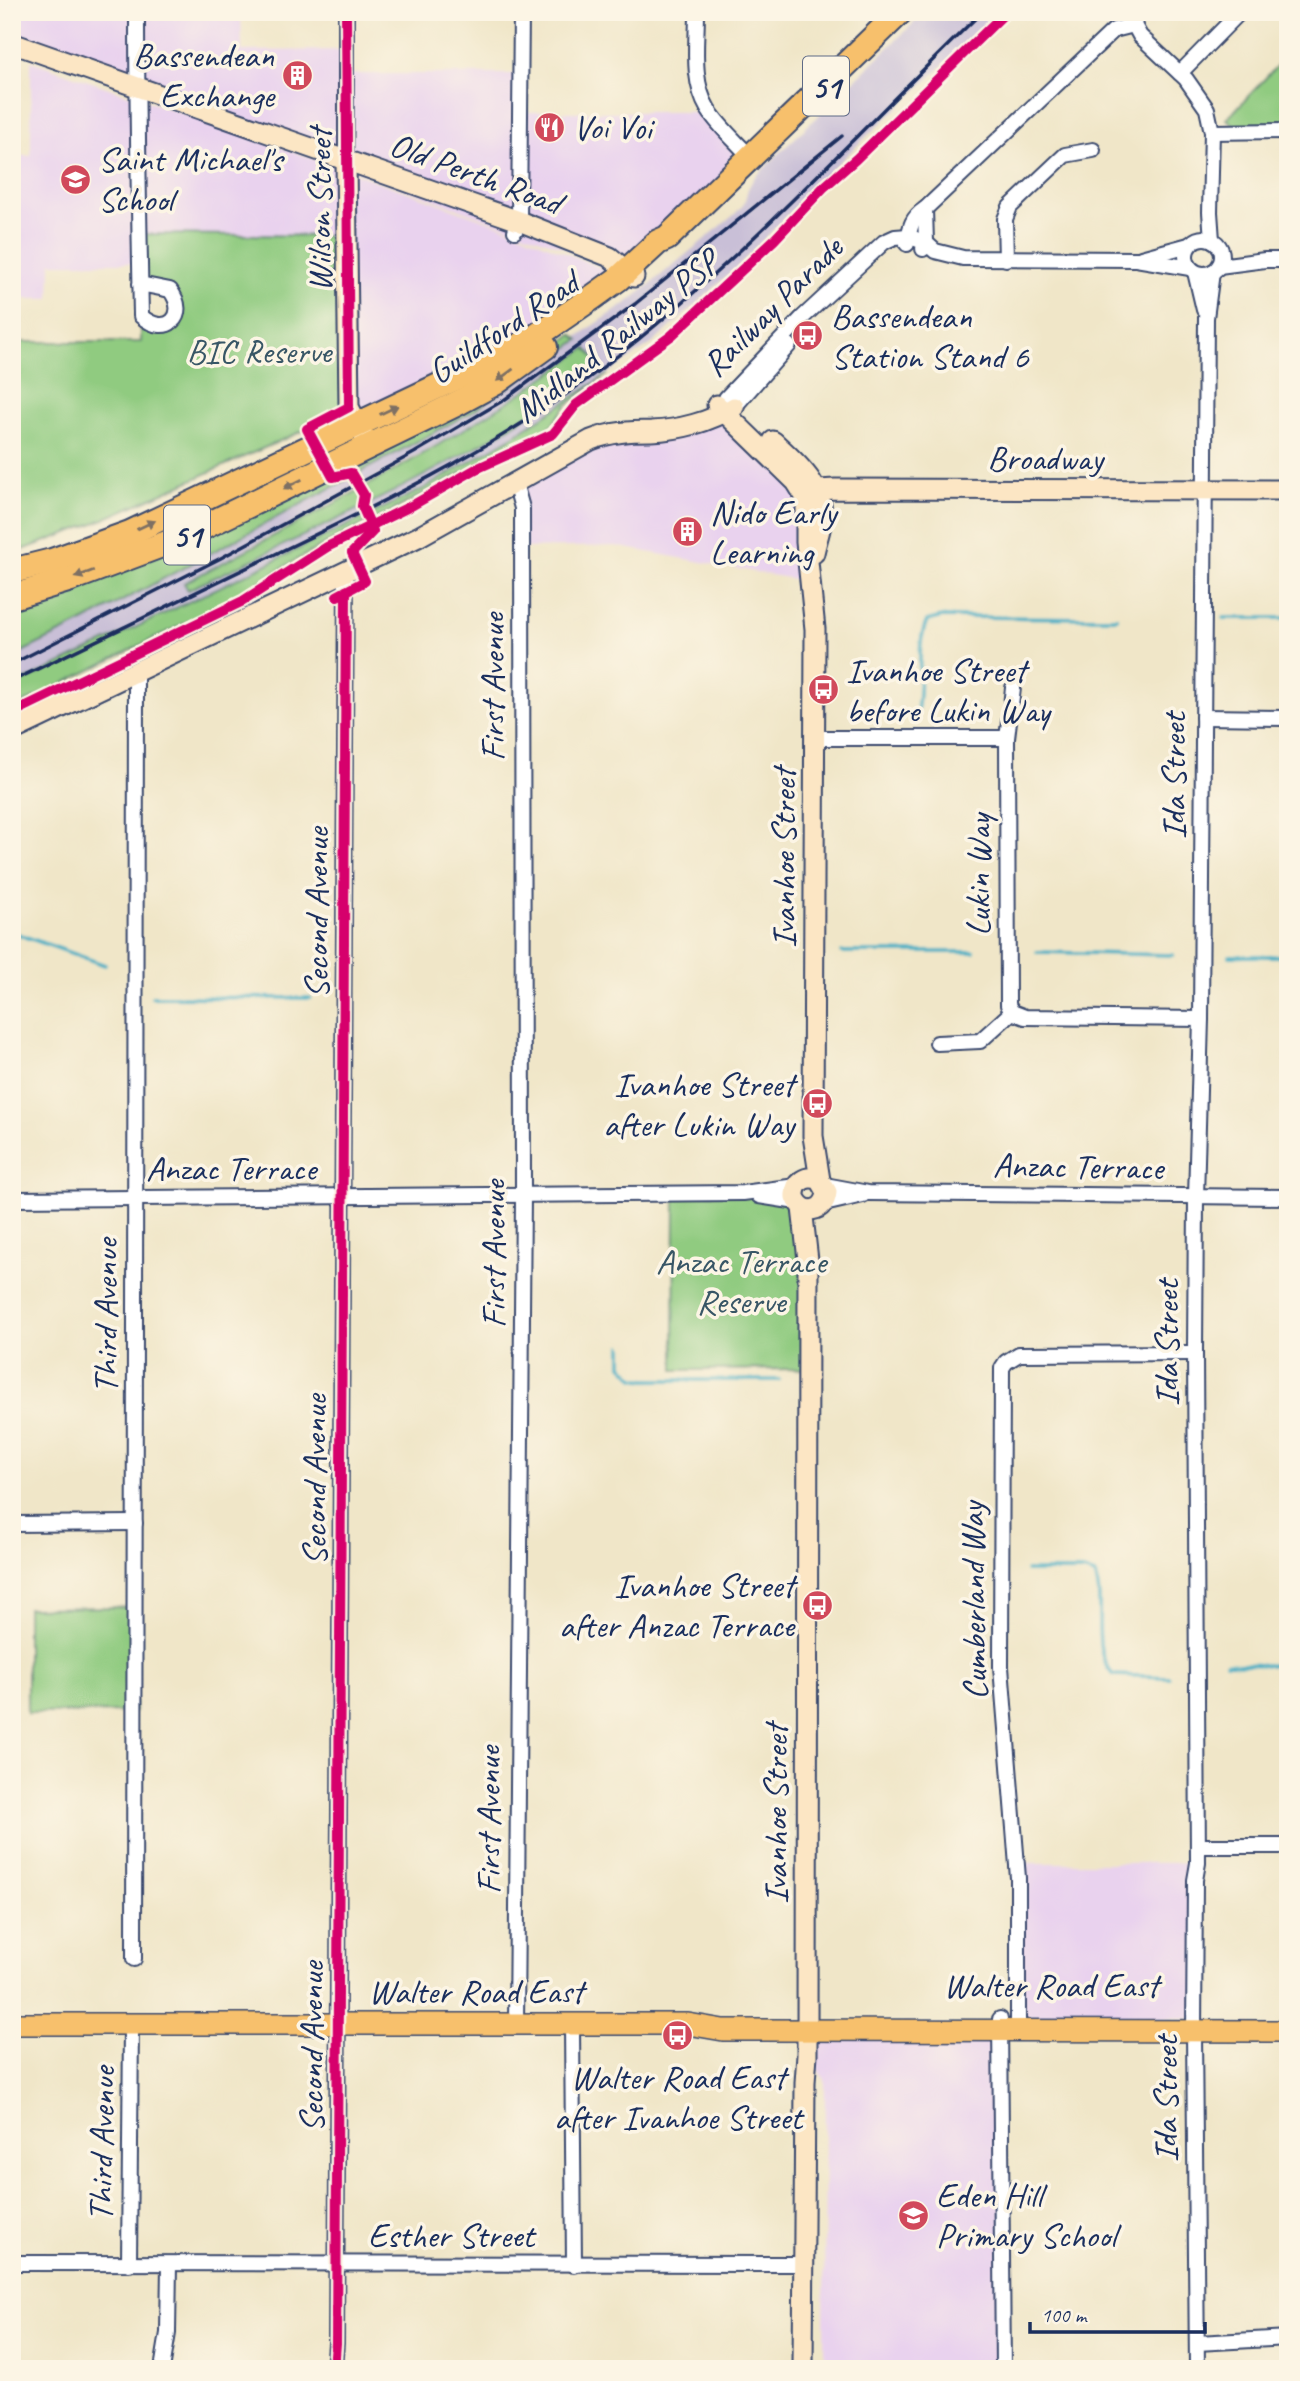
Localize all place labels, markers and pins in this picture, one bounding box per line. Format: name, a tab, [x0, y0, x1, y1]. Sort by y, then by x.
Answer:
place label: Bassendean Exchange	[133, 33, 277, 118]
building icon: Bassendean Exchange	[280, 58, 314, 92]
place label: Voi Voi	[573, 105, 656, 150]
restaurant icon: Voi Voi	[533, 110, 567, 144]
place label: Saint Michael's School	[98, 137, 285, 222]
school or university icon: Saint Michael's School	[58, 162, 92, 196]
place label: Bassendean Station Stand 6	[831, 294, 1030, 379]
bus stop icon: Bassendean Station Stand 6	[791, 319, 825, 353]
place label: Nido Early Learning	[710, 490, 839, 575]
building icon: Nido Early Learning	[670, 515, 704, 549]
place label: Ivanhoe Street before Lukin Way	[846, 648, 1052, 733]
bus stop icon: Ivanhoe Street before Lukin Way	[806, 673, 840, 707]
place label: Ivanhoe Street after Lukin Way	[603, 1062, 798, 1147]
bus stop icon: Ivanhoe Street after Lukin Way	[800, 1087, 834, 1121]
place label: Ivanhoe Street after Anzac Terrace	[559, 1563, 798, 1648]
bus stop icon: Ivanhoe Street after Anzac Terrace	[800, 1588, 834, 1622]
bus stop icon: Walter Road East after Ivanhoe Street	[661, 2019, 695, 2053]
place label: Walter Road East after Ivanhoe Street	[554, 2055, 805, 2140]
place label: Eden Hill Primary School	[936, 2173, 1122, 2258]
school or university icon: Eden Hill Primary School	[896, 2198, 930, 2232]

